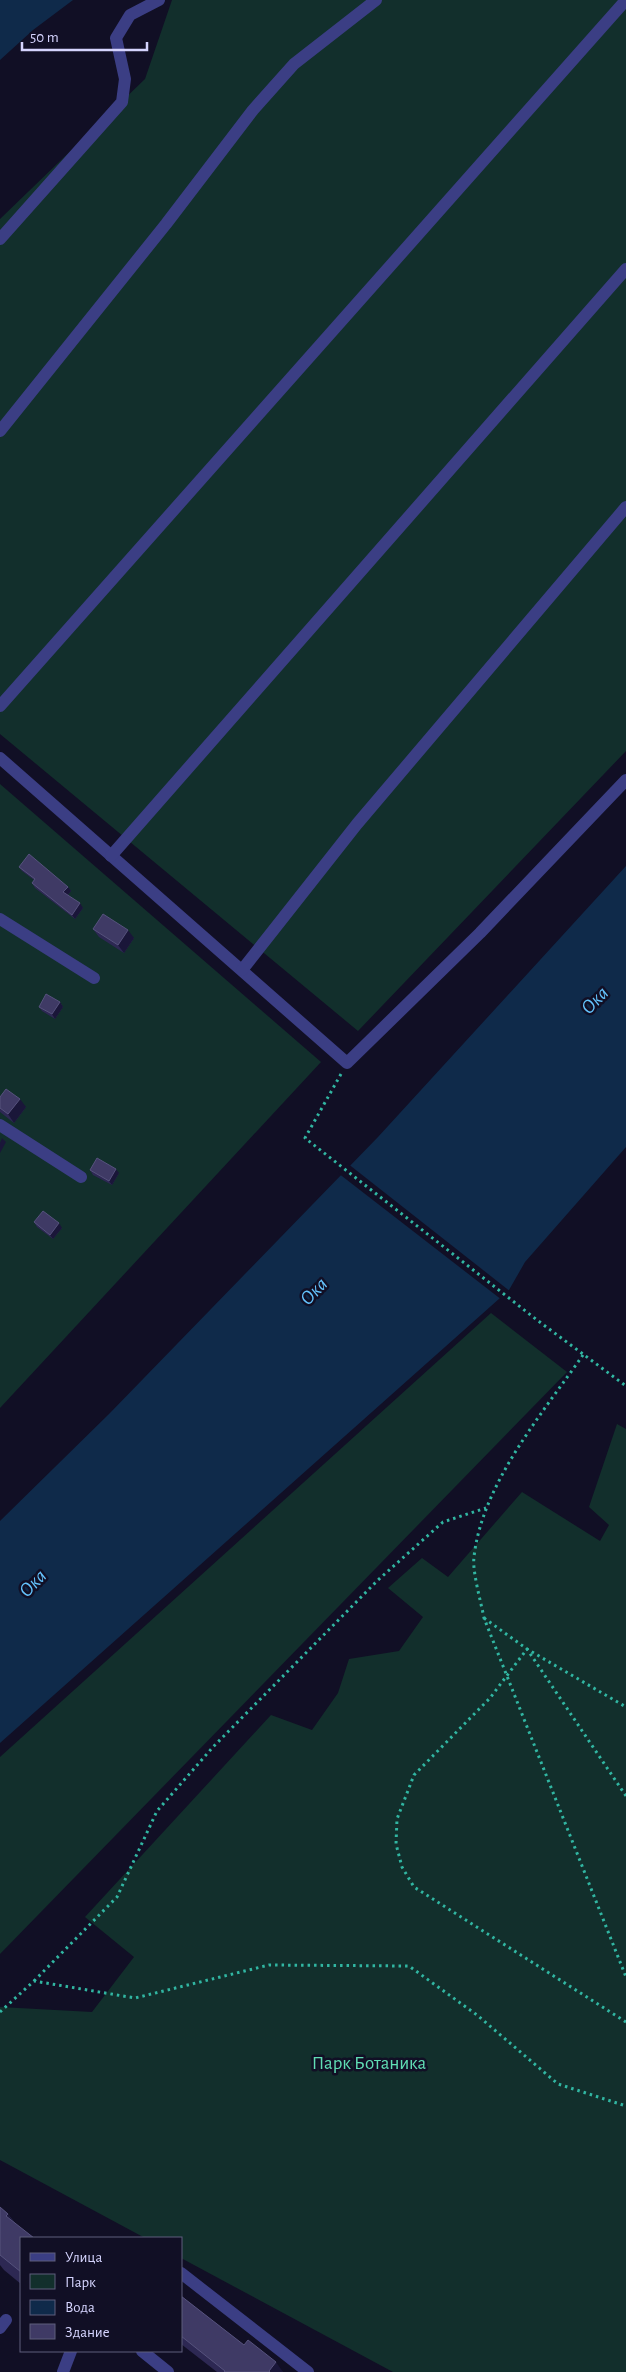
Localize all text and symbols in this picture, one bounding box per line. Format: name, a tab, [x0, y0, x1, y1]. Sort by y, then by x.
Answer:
scale bar	[22, 20, 148, 52]
text: 50 m	[30, 30, 59, 45]
water label: Ока	[577, 983, 612, 1018]
water label: Ока	[296, 1274, 331, 1309]
water label: Ока	[15, 1566, 50, 1601]
park label: Парк Ботаника	[312, 2054, 426, 2073]
legend	[20, 2237, 182, 2352]
text: Улица	[65, 2250, 102, 2265]
text: Парк	[65, 2275, 96, 2290]
text: Вода	[65, 2300, 95, 2315]
text: Здание	[65, 2325, 110, 2340]

